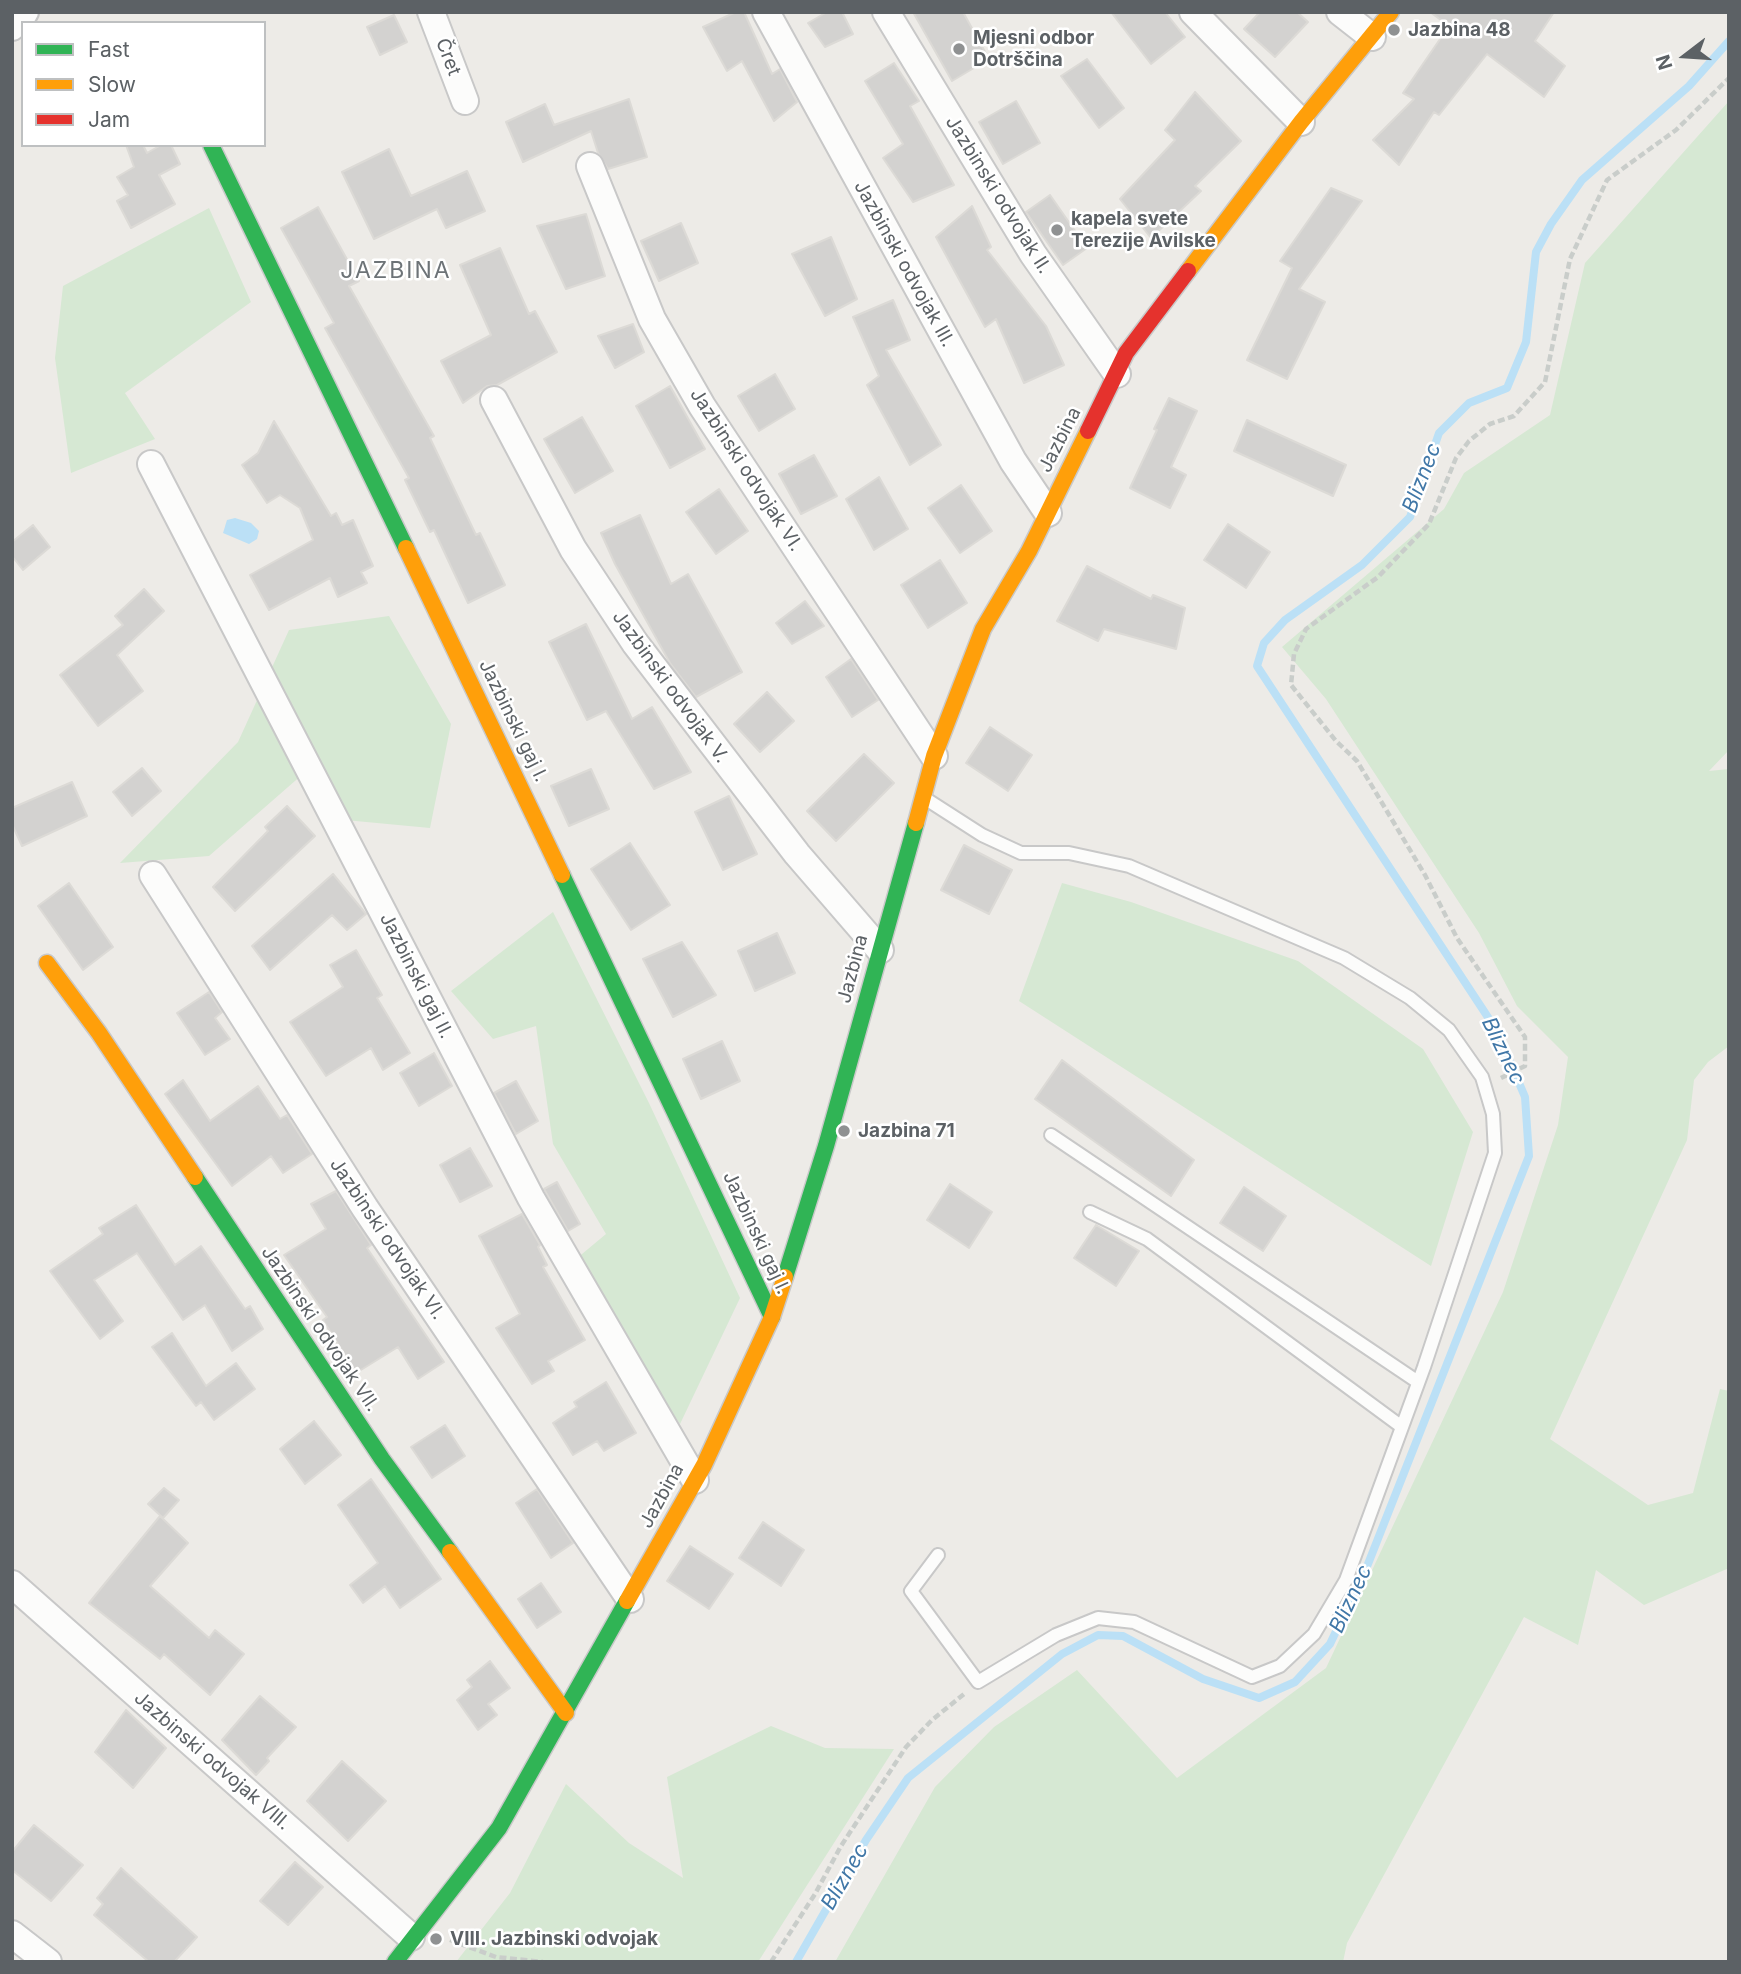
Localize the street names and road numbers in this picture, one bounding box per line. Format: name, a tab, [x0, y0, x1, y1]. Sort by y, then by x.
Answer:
street label: Čret	[431, 35, 465, 79]
street label: Jazbinski odvojak II.	[940, 112, 1056, 278]
street label: Jazbinski odvojak III.	[849, 177, 959, 351]
street label: Jazbinski odvojak VI.	[685, 384, 807, 556]
street label: Jazbina	[1034, 404, 1086, 476]
street label: Jazbinski odvojak V.	[607, 606, 733, 768]
street label: Jazbinski gaj I.	[474, 656, 552, 786]
street label: Jazbinski gaj II.	[375, 909, 457, 1043]
street label: Jazbina	[833, 932, 873, 1006]
street label: Jazbinski odvojak VI.	[325, 1154, 449, 1324]
street label: Jazbinski gaj I.	[718, 1168, 794, 1298]
street label: Jazbinski odvojak VII.	[256, 1242, 384, 1416]
street label: Jazbina	[635, 1460, 689, 1532]
street label: Jazbinski odvojak VIII.	[129, 1687, 295, 1835]

